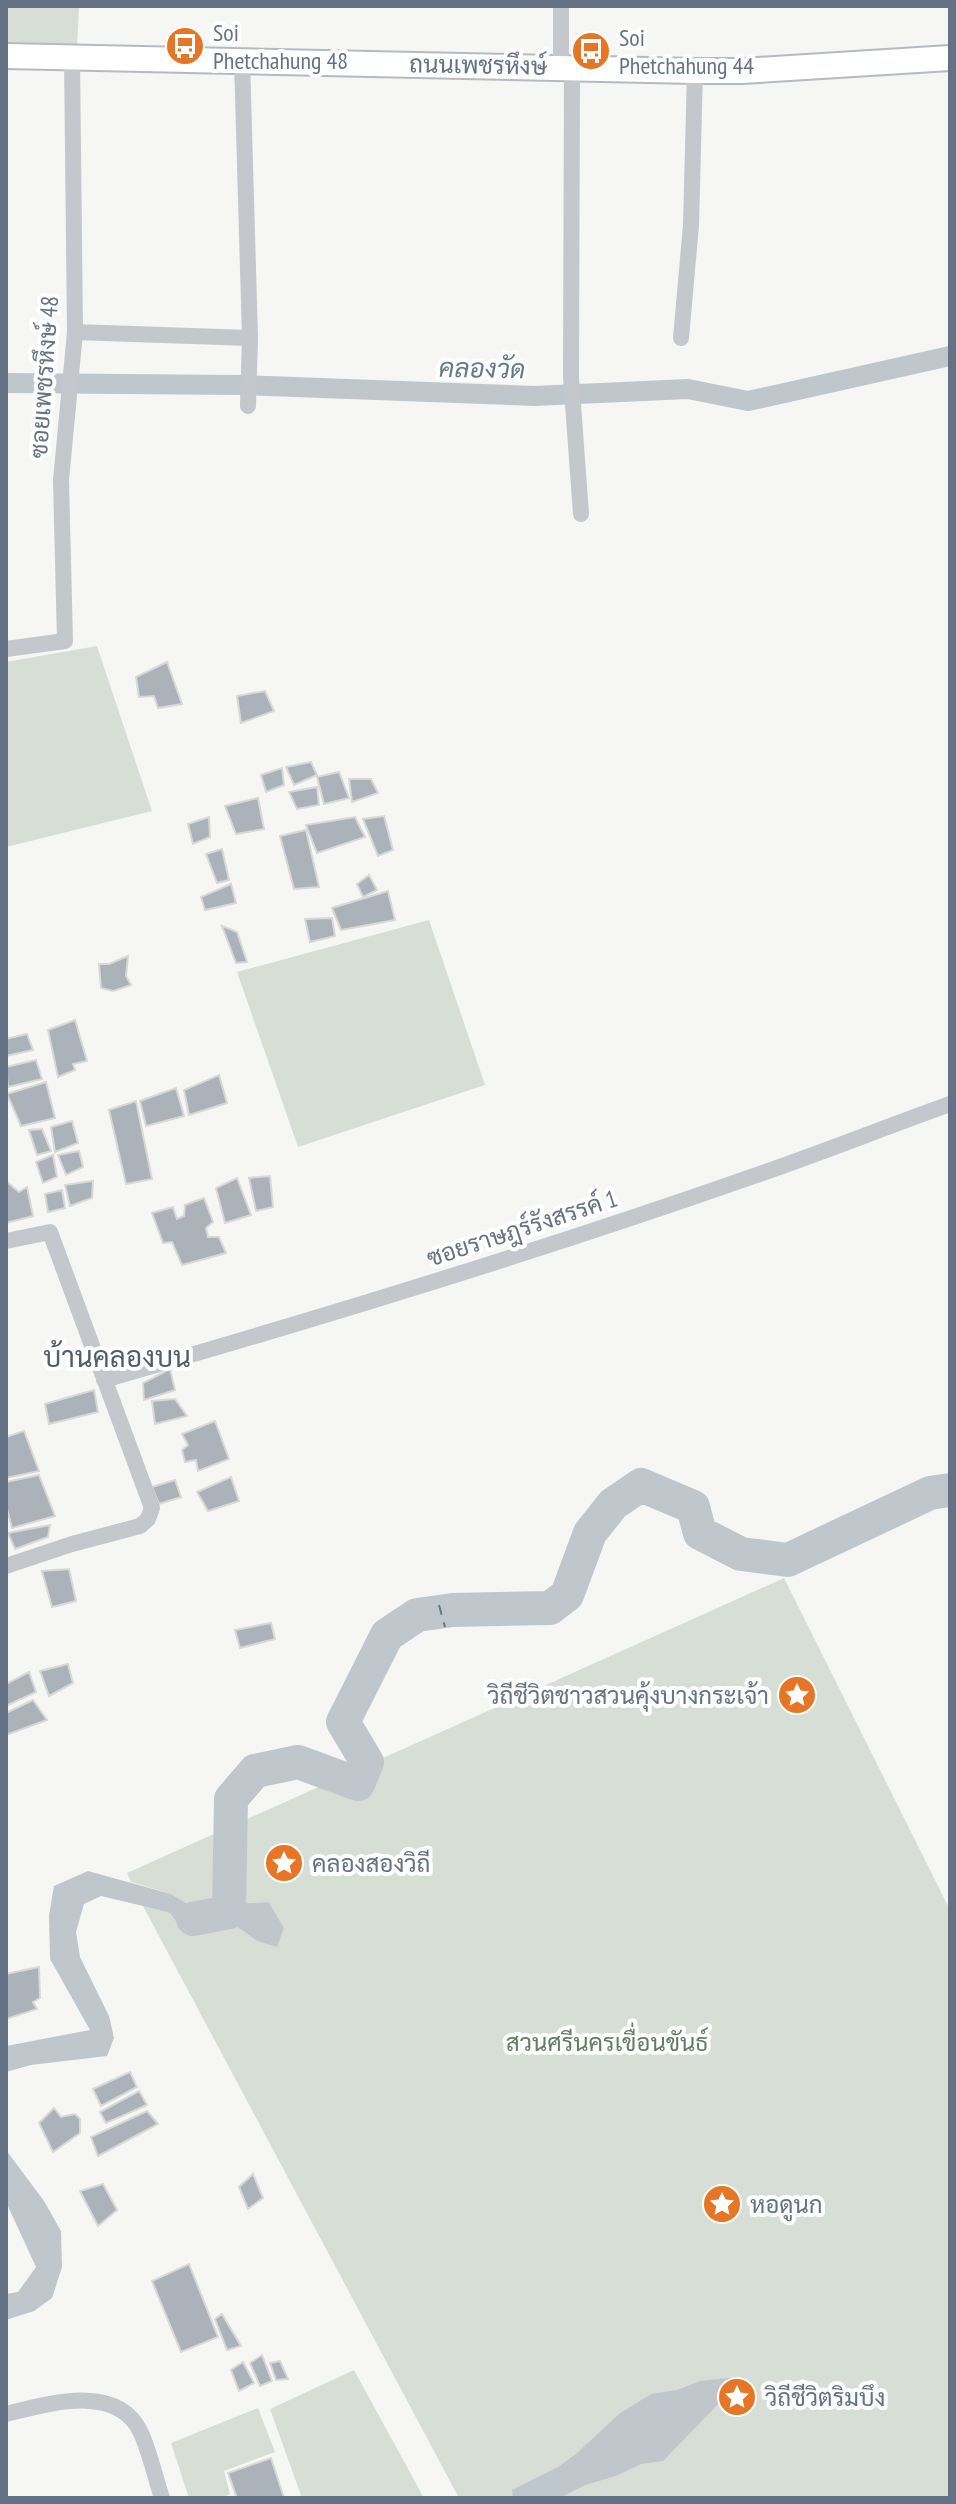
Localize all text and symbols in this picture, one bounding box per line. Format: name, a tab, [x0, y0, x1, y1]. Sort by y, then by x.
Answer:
place label: Soi Phetchahung 48	[213, 17, 348, 76]
place label: Soi Phetchahung 44	[619, 22, 754, 81]
bus stop icon: Soi Phetchahung 48	[164, 25, 206, 67]
bus stop icon: Soi Phetchahung 44	[570, 30, 612, 72]
street label: ถนนเพชรหึงษ์	[409, 48, 548, 82]
street label: ซอยเพชรหึงษ์ 48	[23, 295, 65, 459]
water label: คลองวัด	[438, 351, 526, 385]
street label: ซอยราษฎร์รังสรรค์ 1	[423, 1183, 621, 1274]
district label: บ้านคลองบน	[43, 1338, 191, 1375]
place icon: วิถีชีวิตชาวสวนคุ้งบางกระเจ้า	[776, 1674, 818, 1716]
place label: วิถีชีวิตชาวสวนคุ้งบางกระเจ้า	[486, 1680, 769, 1712]
place icon: คลองสองวิถี	[263, 1842, 305, 1884]
place label: คลองสองวิถี	[312, 1848, 431, 1879]
park label: สวนศรีนครเขื่อนขันธ์	[506, 2022, 708, 2058]
place icon: หอดูนก	[701, 2183, 743, 2225]
place label: หอดูนก	[750, 2189, 823, 2222]
place icon: วิถีชีวิตริมบึง	[716, 2376, 758, 2418]
place label: วิถีชีวิตริมบึง	[764, 2382, 885, 2413]

